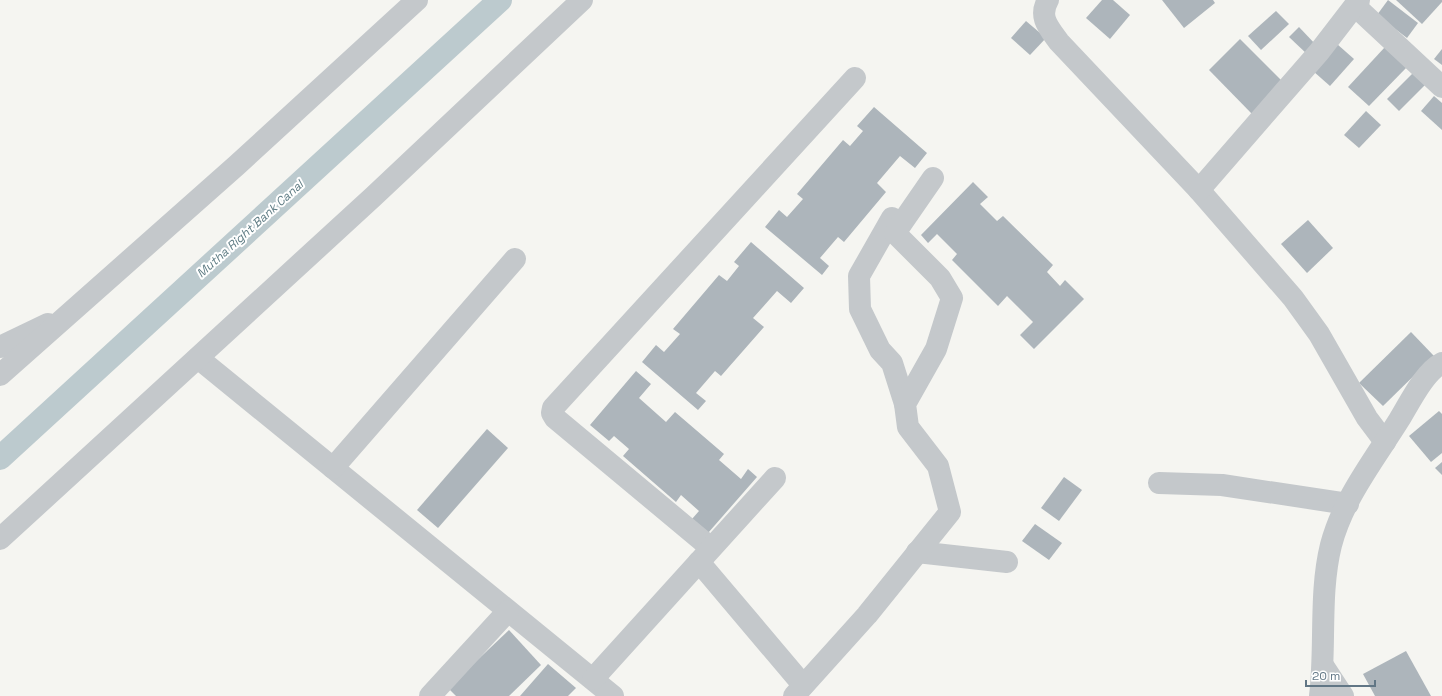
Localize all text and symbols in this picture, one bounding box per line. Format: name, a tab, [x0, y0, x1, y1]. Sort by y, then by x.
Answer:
water label: Mutha Right Bank Canal	[193, 175, 308, 281]
scale bar	[1306, 662, 1375, 688]
text: 20 m	[1312, 668, 1340, 684]

